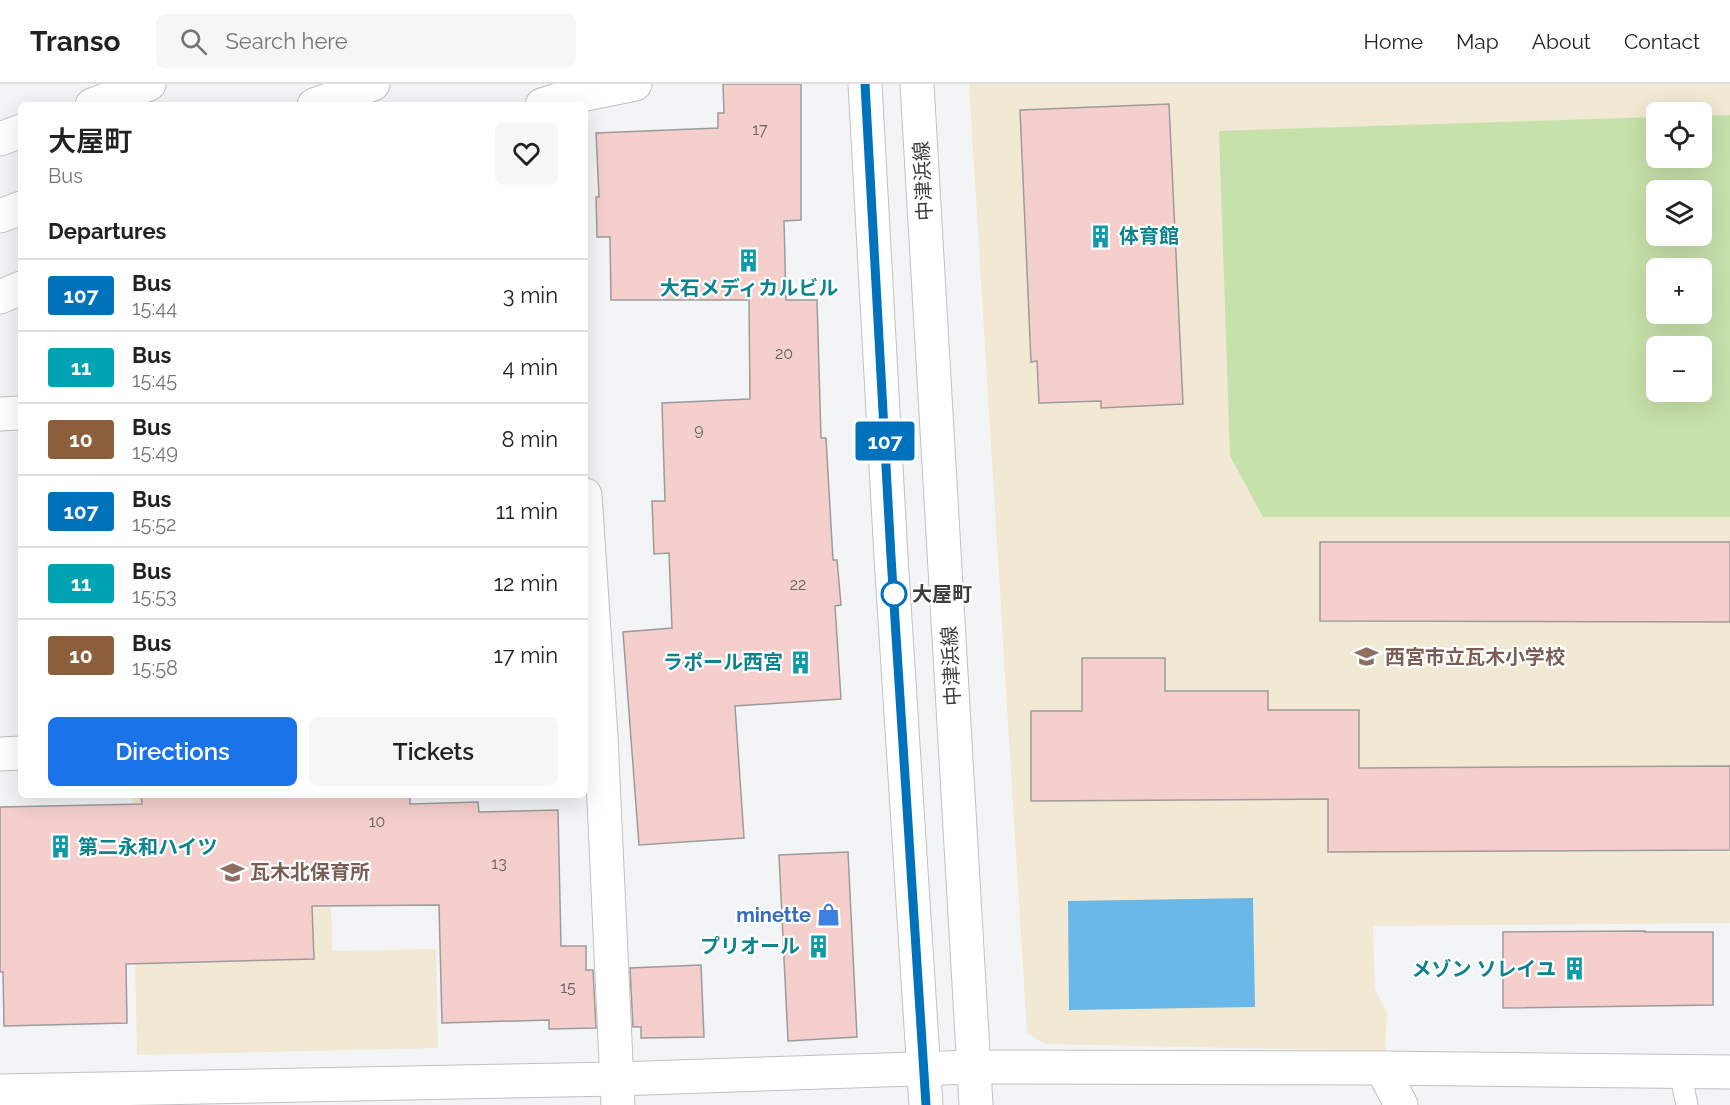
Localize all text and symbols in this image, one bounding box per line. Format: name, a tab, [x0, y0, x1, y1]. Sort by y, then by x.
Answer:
search box	[156, 14, 576, 68]
text: Transo	[30, 25, 120, 58]
icon: search	[177, 25, 210, 58]
text: Search here	[225, 28, 348, 54]
text: Home	[1364, 29, 1423, 54]
text: Map	[1456, 29, 1499, 54]
text: About	[1532, 29, 1591, 54]
text: Contact	[1624, 29, 1700, 54]
map controls	[1646, 102, 1712, 402]
button: locate	[1646, 102, 1712, 168]
house number: 17	[752, 120, 768, 139]
button: heart	[495, 122, 558, 185]
text: 大屋町	[48, 125, 132, 158]
street label: 中津浜線	[909, 140, 937, 222]
text: Bus	[48, 164, 83, 188]
button: layers	[1646, 180, 1712, 246]
text: Departures	[48, 218, 166, 244]
building icon: 体育館	[1088, 223, 1114, 249]
place label: 体育館	[1119, 224, 1179, 248]
building icon: 大石メディカルビル	[736, 247, 762, 273]
button: +	[1646, 258, 1712, 324]
text: Bus	[132, 270, 171, 296]
place label: 大石メディカルビル	[660, 276, 838, 300]
text: 3 min	[503, 282, 558, 308]
text: 107	[63, 283, 99, 308]
text: 15:44	[132, 296, 177, 320]
button: −	[1646, 336, 1712, 402]
text: Bus	[132, 342, 171, 368]
house number: 20	[775, 344, 793, 363]
text: 4 min	[503, 354, 558, 380]
text: 11	[71, 355, 91, 380]
text: 15:45	[132, 368, 177, 392]
text: Bus	[132, 414, 171, 440]
house number: 9	[694, 420, 704, 439]
line badge: 107	[850, 422, 920, 460]
text: 8 min	[502, 426, 558, 452]
text: 10	[69, 427, 93, 452]
text: 107	[867, 429, 903, 454]
text: 15:49	[132, 440, 178, 464]
text: Bus	[132, 486, 171, 512]
text: 11 min	[496, 498, 558, 524]
text: 107	[63, 499, 99, 524]
text: 15:52	[132, 512, 177, 536]
text: Bus	[132, 558, 171, 584]
text: 12 min	[494, 570, 558, 596]
text: 11	[71, 571, 91, 596]
house number: 22	[790, 575, 806, 594]
marker: 大屋町	[881, 581, 907, 607]
place label: 大屋町	[912, 582, 972, 606]
text: 15:53	[132, 584, 177, 608]
street label: 中津浜線	[937, 625, 965, 707]
text: Bus	[132, 630, 171, 656]
text: 17 min	[493, 642, 558, 668]
text: 10	[69, 643, 93, 668]
school or university icon: 西宮市立瓦木小学校	[1354, 644, 1380, 670]
place label: 西宮市立瓦木小学校	[1385, 645, 1565, 669]
building icon: ラポール西宮	[788, 649, 814, 675]
place label: ラポール西宮	[663, 650, 783, 674]
text: 15:58	[132, 656, 178, 680]
button: Directions	[48, 717, 297, 786]
button: Tickets	[309, 717, 558, 786]
house number: 10	[369, 812, 385, 831]
building icon: 第二永和ハイツ	[47, 834, 73, 860]
place label: 第二永和ハイツ	[78, 835, 218, 859]
house number: 13	[491, 854, 507, 873]
school or university icon: 瓦木北保育所	[219, 859, 245, 885]
place label: 瓦木北保育所	[250, 860, 370, 884]
shop icon: minette	[816, 902, 842, 928]
place label: minette	[736, 903, 811, 927]
building icon: プリオール	[805, 933, 831, 959]
place label: プリオール	[700, 934, 800, 958]
building icon: メゾン ソレイユ	[1561, 956, 1587, 982]
place label: メゾン ソレイユ	[1412, 957, 1556, 981]
house number: 15	[560, 978, 576, 997]

